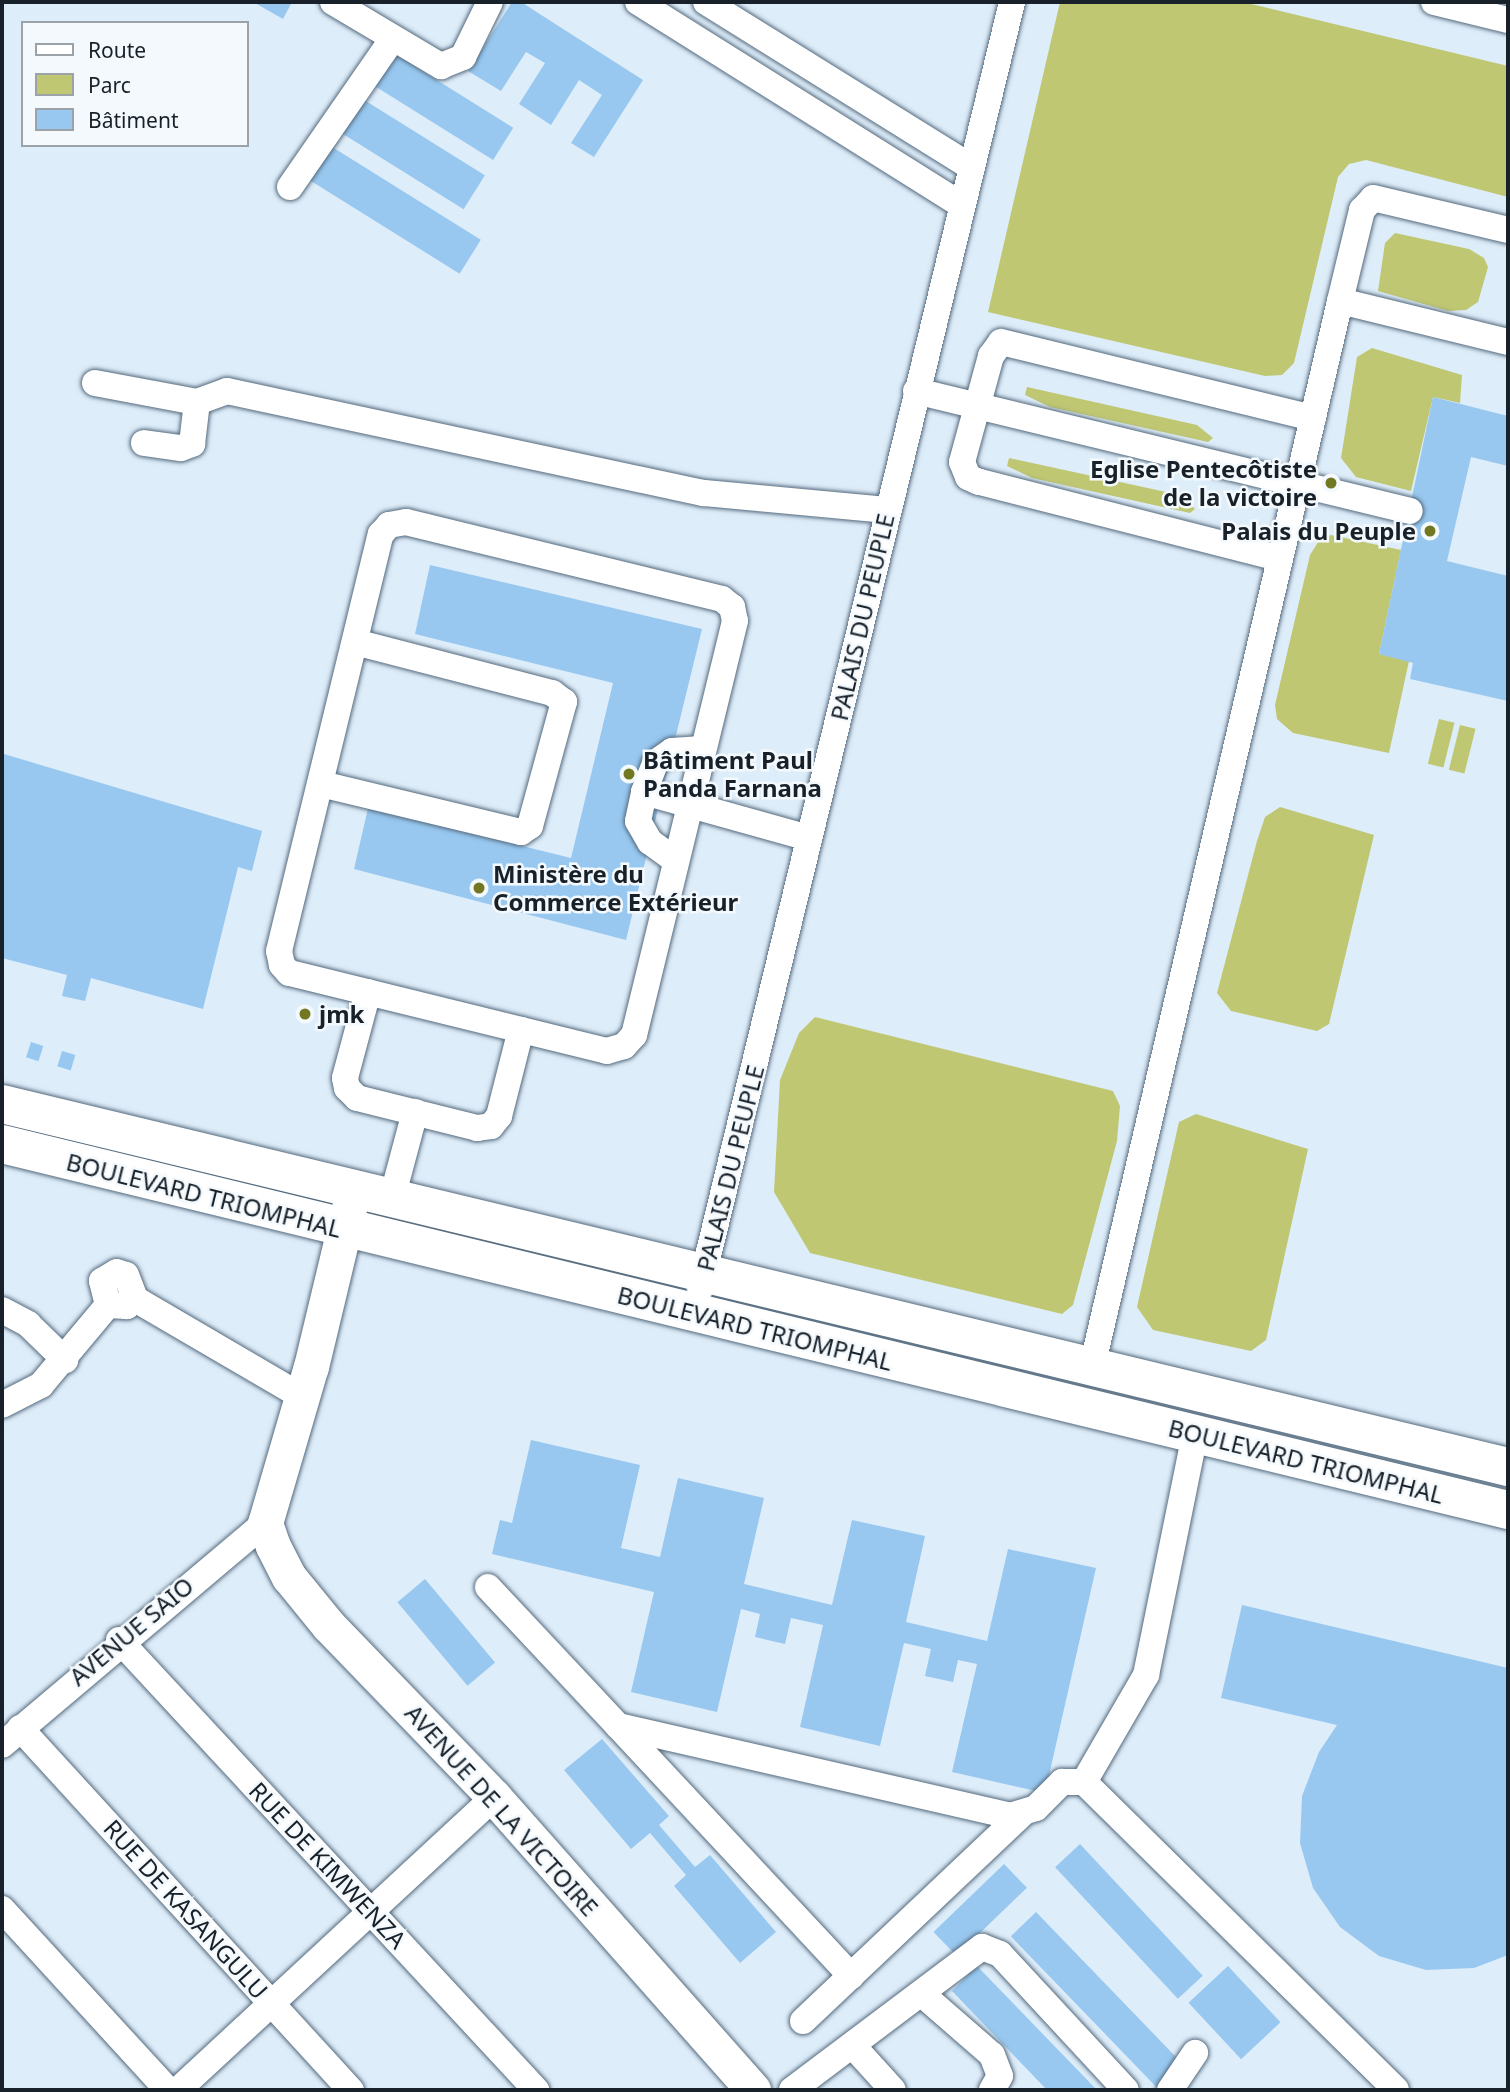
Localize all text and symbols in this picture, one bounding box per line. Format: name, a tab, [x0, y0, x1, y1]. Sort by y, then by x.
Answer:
legend	[21, 21, 248, 147]
text: Route	[88, 36, 146, 64]
text: Parc	[88, 71, 131, 99]
text: Bâtiment	[88, 106, 178, 134]
place label: Eglise Pentecôtiste de la victoire	[1090, 455, 1317, 511]
marker: Eglise Pentecôtiste de la victoire	[1323, 475, 1339, 491]
street label: PALAIS DU PEUPLE	[824, 511, 900, 723]
place label: Palais du Peuple	[1221, 517, 1416, 545]
marker: Palais du Peuple	[1422, 523, 1438, 539]
place label: Bâtiment Paul Panda Farnana	[643, 746, 822, 802]
marker: Bâtiment Paul Panda Farnana	[621, 766, 637, 782]
place label: Ministère du Commerce Extérieur	[493, 860, 738, 916]
marker: Ministère du Commerce Extérieur	[471, 880, 487, 896]
place label: jmk	[319, 1000, 364, 1028]
marker: jmk	[297, 1006, 313, 1022]
street label: PALAIS DU PEUPLE	[690, 1062, 770, 1274]
street label: BOULEVARD TRIOMPHAL	[64, 1147, 344, 1243]
street label: BOULEVARD TRIOMPHAL	[615, 1280, 895, 1376]
street label: BOULEVARD TRIOMPHAL	[1166, 1413, 1446, 1509]
street label: AVENUE SAIO	[63, 1571, 199, 1691]
street label: AVENUE DE LA VICTOIRE	[399, 1698, 605, 1922]
street label: RUE DE KIMWENZA	[244, 1776, 412, 1954]
street label: RUE DE KASANGULU	[98, 1814, 274, 2004]

